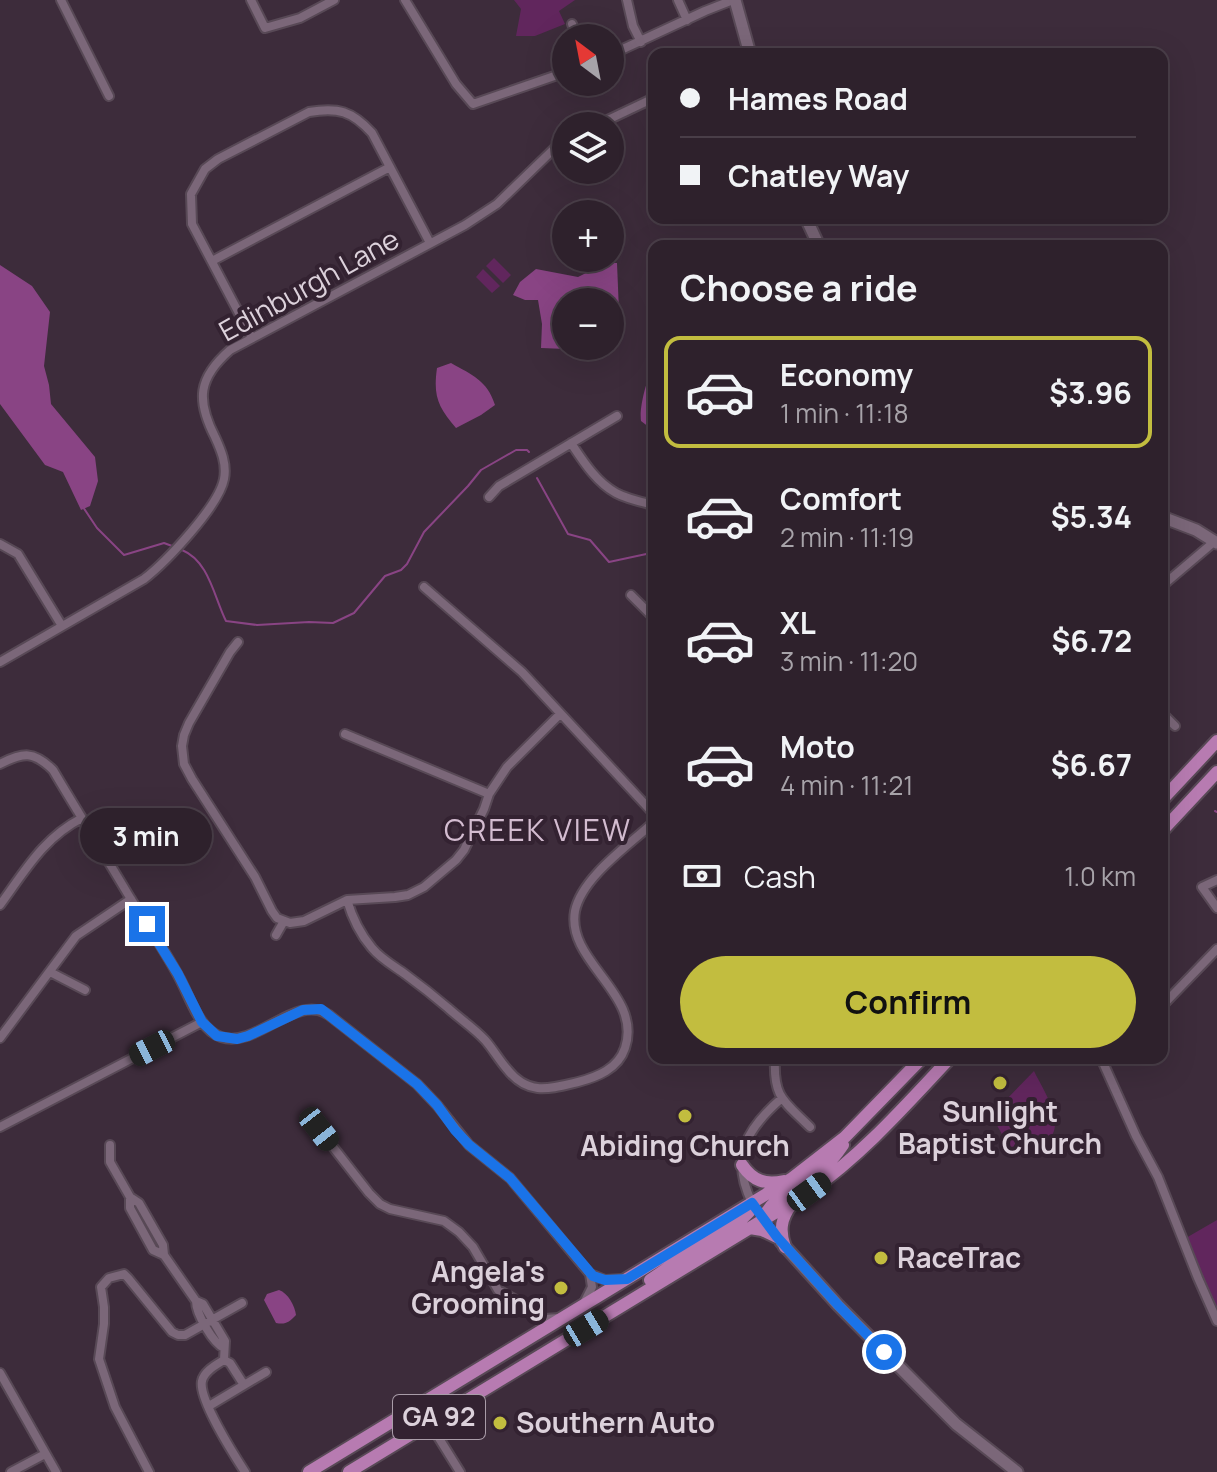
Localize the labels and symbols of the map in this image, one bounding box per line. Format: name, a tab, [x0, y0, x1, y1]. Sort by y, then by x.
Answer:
north arrow	[552, 24, 624, 96]
street label: Edinburgh Lane	[212, 219, 405, 349]
callout: 3 min	[81, 808, 213, 864]
district label: CREEK VIEW	[444, 809, 632, 850]
route end	[129, 906, 165, 942]
car	[125, 1026, 179, 1070]
marker: Sunlight Baptist Church	[991, 1074, 1009, 1092]
place label: Sunlight Baptist Church	[898, 1092, 1102, 1162]
car	[295, 1103, 343, 1155]
marker: Abiding Church	[676, 1107, 694, 1125]
place label: Abiding Church	[580, 1126, 790, 1164]
car	[783, 1168, 835, 1216]
place label: RaceTrac	[897, 1238, 1021, 1276]
marker: RaceTrac	[872, 1249, 890, 1267]
place label: Angela's Grooming	[411, 1252, 545, 1322]
marker: Angela's Grooming	[552, 1279, 570, 1297]
car	[559, 1305, 613, 1351]
route start	[866, 1334, 902, 1370]
road number: GA 92	[393, 1395, 485, 1439]
place label: Southern Auto	[516, 1403, 715, 1441]
marker: Southern Auto	[491, 1414, 509, 1432]

